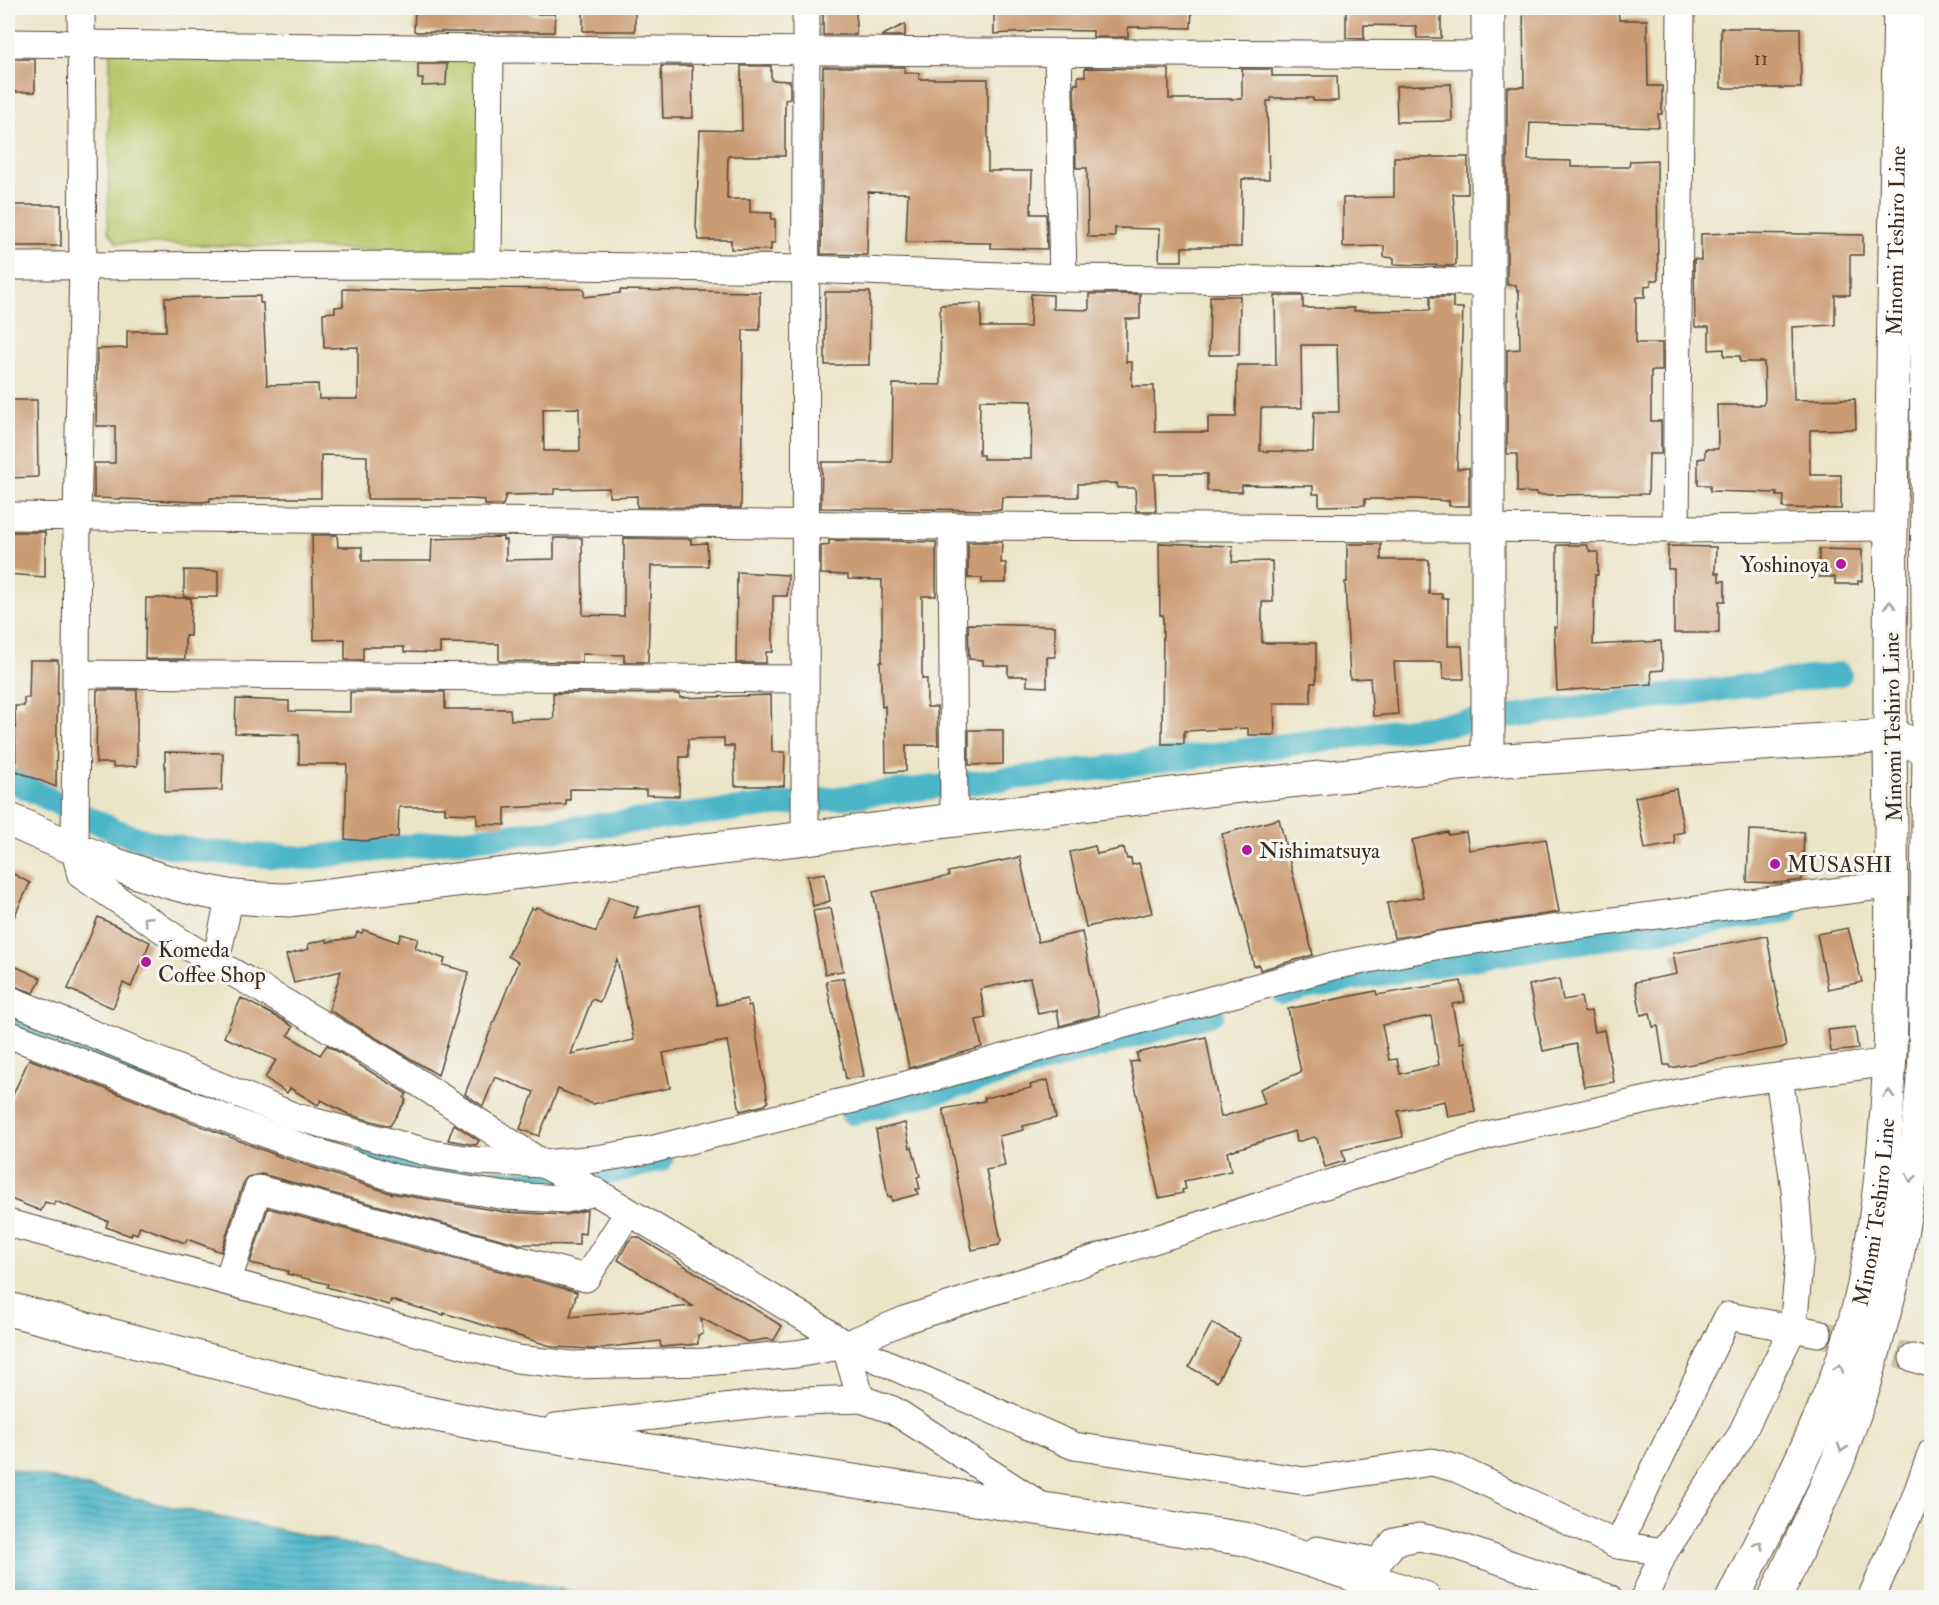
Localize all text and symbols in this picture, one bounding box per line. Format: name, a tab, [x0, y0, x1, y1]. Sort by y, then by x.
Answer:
house number: 11	[1754, 46, 1768, 71]
street label: Minomi Teshiro Line	[1881, 146, 1912, 336]
place label: Yoshinoya	[1740, 551, 1830, 579]
marker: Yoshinoya	[1834, 557, 1848, 571]
one-way arrow	[1884, 601, 1896, 610]
street label: Minomi Teshiro Line	[1877, 632, 1909, 822]
place label: Nishimatsuya	[1259, 837, 1381, 865]
marker: Nishimatsuya	[1240, 843, 1254, 857]
place label: MUSASHI	[1787, 851, 1892, 879]
marker: MUSASHI	[1768, 857, 1782, 871]
one-way arrow	[143, 916, 153, 928]
place label: Komeda Coffee Shop	[158, 936, 266, 990]
marker: Komeda Coffee Shop	[139, 955, 153, 969]
one-way arrow	[1882, 1089, 1895, 1098]
street label: Minomi Teshiro Line	[1847, 1117, 1901, 1309]
one-way arrow	[1905, 1173, 1917, 1183]
one-way arrow	[1832, 1363, 1845, 1373]
one-way arrow	[1836, 1442, 1849, 1453]
one-way arrow	[1752, 1541, 1763, 1551]

